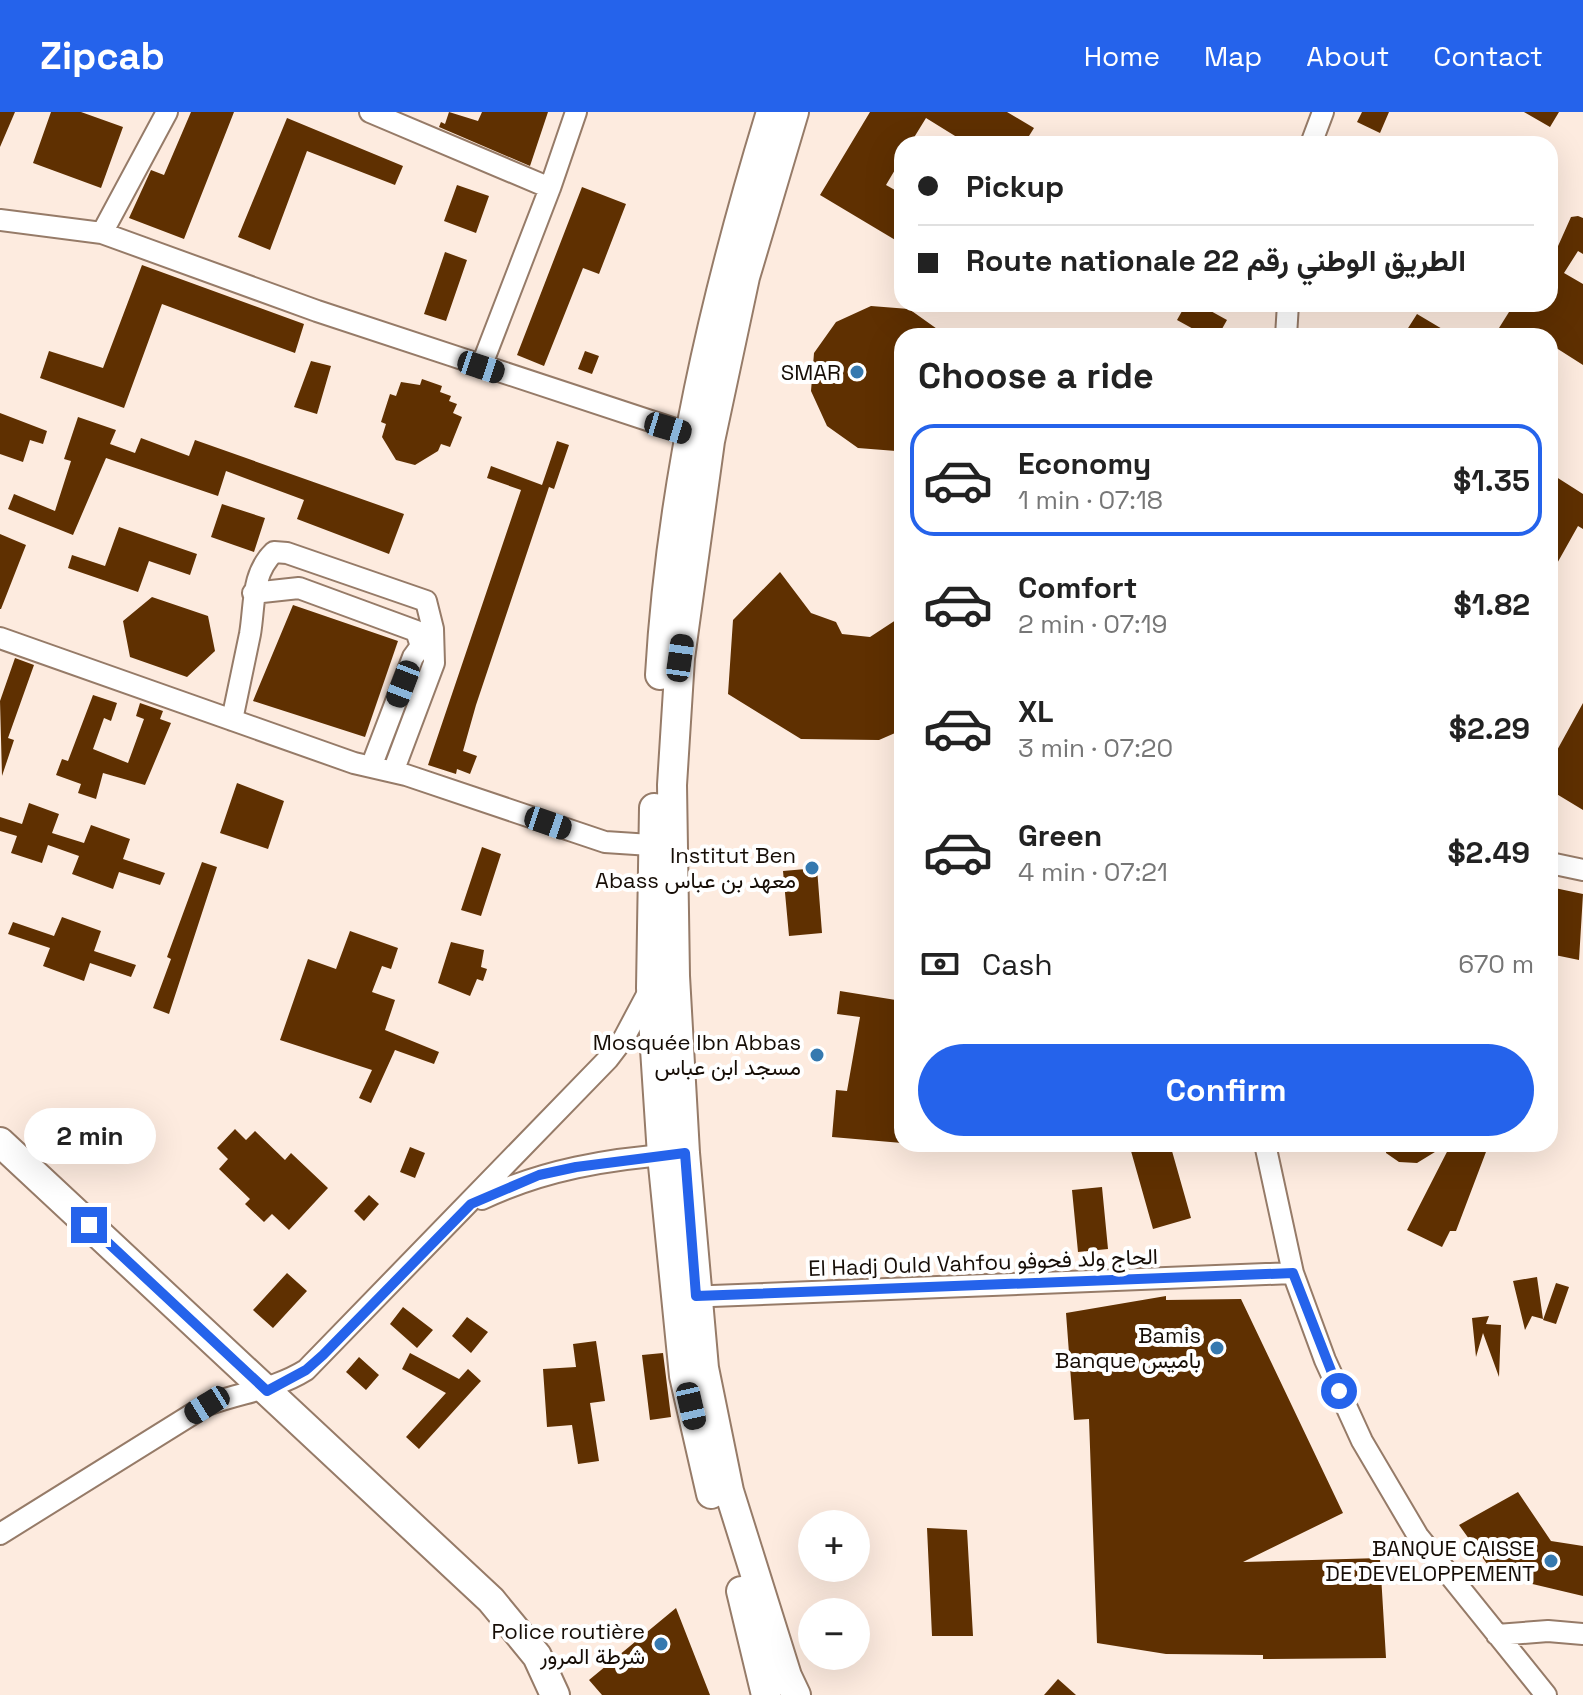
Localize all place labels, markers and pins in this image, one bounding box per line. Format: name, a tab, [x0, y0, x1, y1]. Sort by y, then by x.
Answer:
place label: SMAR	[781, 358, 841, 386]
marker: SMAR	[848, 363, 866, 381]
place label: Institut Ben Abass معهد بن عباس	[595, 841, 796, 894]
marker: Institut Ben Abass معهد بن عباس	[803, 859, 821, 877]
place label: Mosquée Ibn Abbas مسجد ابن عباس	[593, 1028, 801, 1081]
marker: Mosquée Ibn Abbas مسجد ابن عباس	[808, 1046, 826, 1064]
place label: Bamis Banque باميس	[1055, 1321, 1201, 1374]
marker: Bamis Banque باميس	[1208, 1339, 1226, 1357]
place label: BANQUE CAISSE DE DEVELOPPEMENT	[1325, 1534, 1535, 1587]
marker: BANQUE CAISSE DE DEVELOPPEMENT	[1542, 1552, 1560, 1570]
place label: Police routière شرطة المرور	[492, 1617, 645, 1670]
marker: Police routière شرطة المرور	[652, 1635, 670, 1653]

